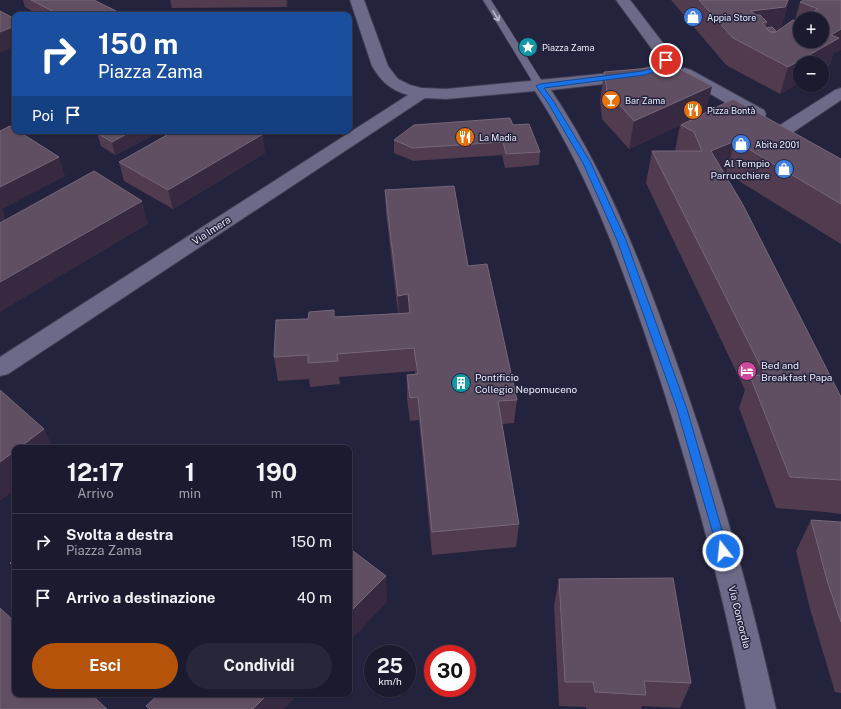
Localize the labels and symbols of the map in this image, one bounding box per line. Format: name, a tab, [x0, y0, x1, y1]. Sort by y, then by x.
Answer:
shop icon: Appia Store	[682, 6, 704, 28]
one-way arrow	[492, 9, 500, 21]
place label: Appia Store	[707, 12, 756, 23]
place icon: Piazza Zama	[517, 36, 539, 58]
place label: Piazza Zama	[542, 42, 594, 53]
pin	[649, 43, 683, 77]
bar icon: Bar Zama	[600, 89, 622, 111]
place label: Bar Zama	[625, 95, 665, 106]
restaurant icon: Pizza Bontà	[682, 99, 704, 121]
place label: Pizza Bontà	[707, 105, 756, 116]
restaurant icon: La Madia	[454, 126, 476, 148]
place label: La Madia	[479, 132, 517, 143]
shop icon: Abita 2001	[730, 133, 752, 155]
place label: Abita 2001	[755, 139, 800, 150]
place label: Al Tempio Parrucchiere	[710, 157, 770, 181]
shop icon: Al Tempio Parrucchiere	[773, 158, 795, 180]
street label: Via Imera	[189, 213, 233, 247]
place label: Bed and Breakfast Papa	[761, 359, 832, 383]
hotel icon: Bed and Breakfast Papa	[736, 360, 758, 382]
place label: Pontificio Collegio Nepomuceno	[475, 371, 578, 395]
building icon: Pontificio Collegio Nepomuceno	[450, 372, 472, 394]
position arrow	[702, 530, 744, 572]
street label: Via Concordia	[726, 584, 754, 650]
speed limit sign: 30	[424, 645, 476, 697]

